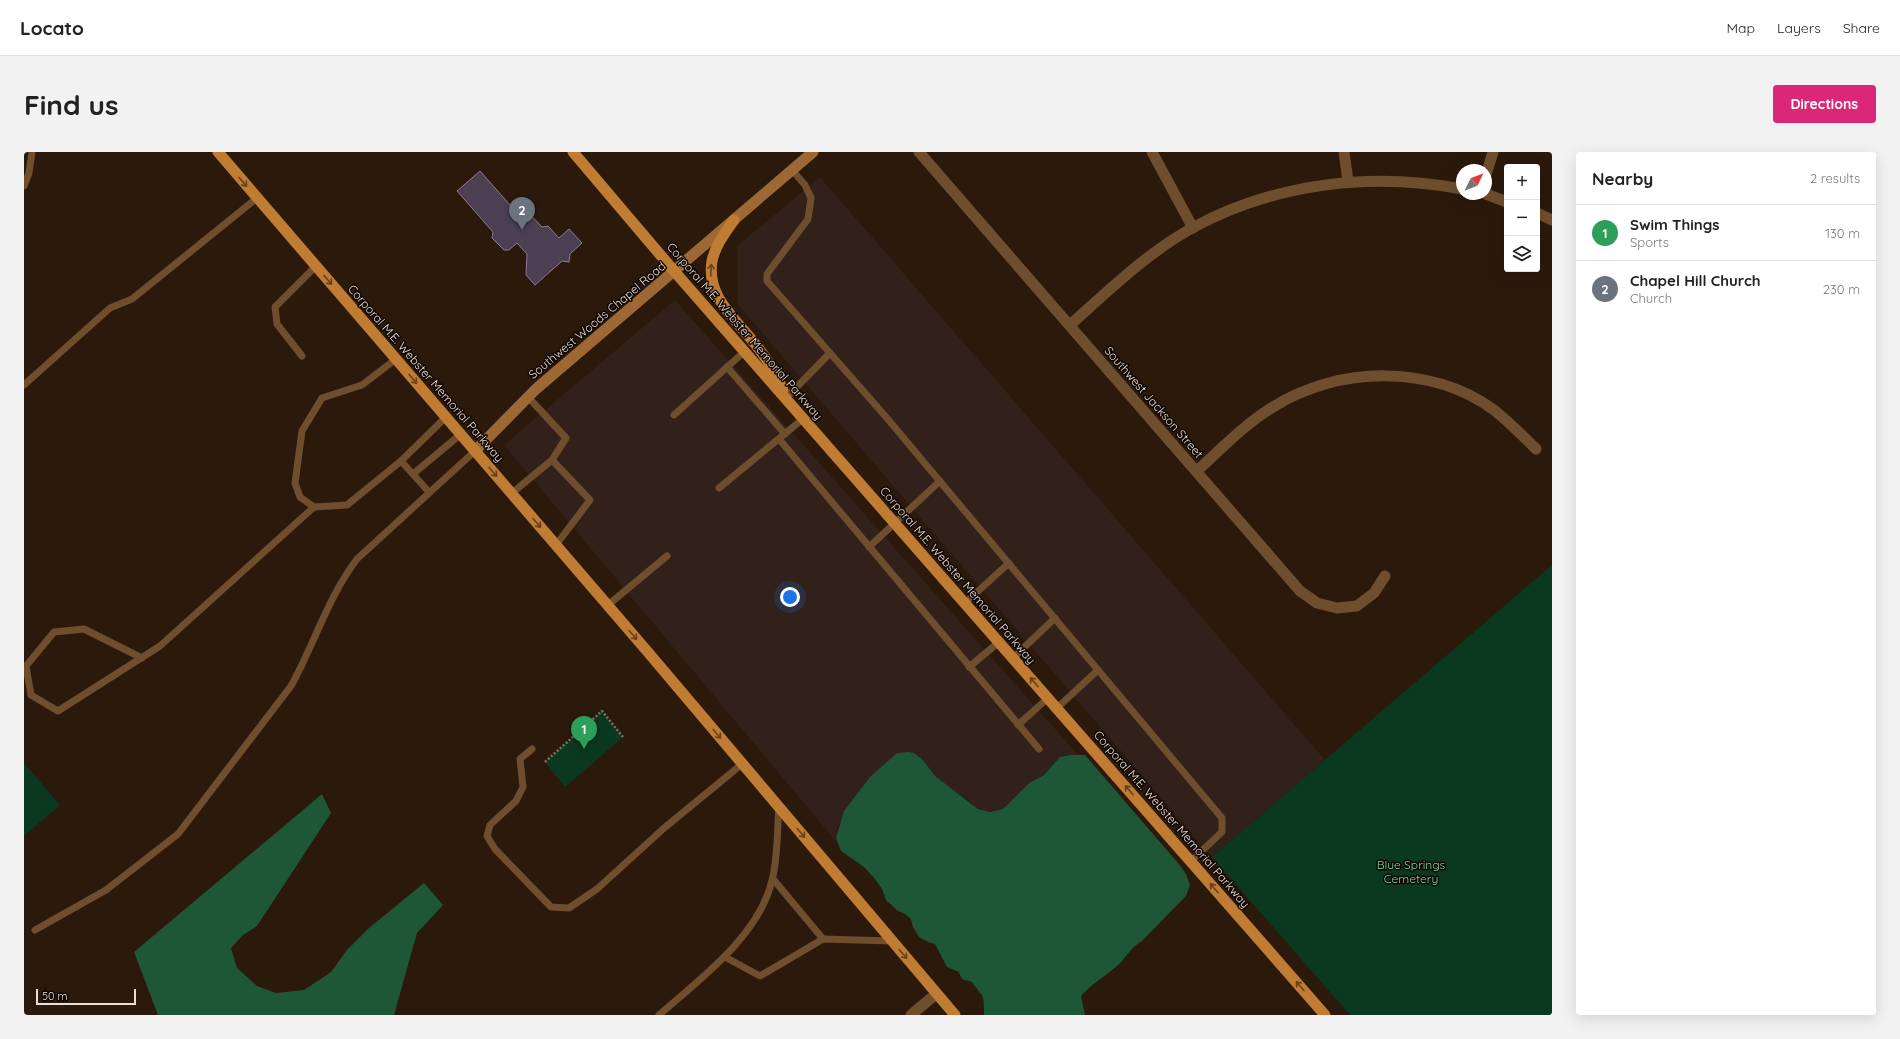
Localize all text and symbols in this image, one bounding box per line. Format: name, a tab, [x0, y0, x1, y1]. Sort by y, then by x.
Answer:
text: Locato	[20, 16, 84, 40]
text: Map	[1726, 19, 1755, 37]
text: Layers	[1777, 19, 1821, 37]
text: Share	[1843, 19, 1880, 37]
button: Directions	[1773, 85, 1876, 123]
text: Find us	[24, 87, 118, 122]
north arrow	[1456, 164, 1492, 200]
map controls	[1504, 164, 1540, 272]
button: +	[1504, 164, 1540, 200]
text: Nearby	[1592, 168, 1653, 189]
text: 2 results	[1810, 170, 1860, 186]
one-way arrow	[239, 176, 248, 187]
pin: 2	[509, 197, 535, 230]
button: −	[1504, 200, 1540, 236]
text: Swim Things	[1630, 215, 1719, 234]
text: 1	[1602, 225, 1608, 241]
text: 130 m	[1825, 225, 1860, 241]
text: Sports	[1630, 234, 1669, 250]
button: layers	[1504, 236, 1540, 272]
street label: Corporal M.E. Webster Memorial Parkway	[664, 239, 826, 423]
street label: Southwest Woods Chapel Road	[525, 258, 669, 382]
one-way arrow	[708, 264, 715, 277]
text: Chapel Hill Church	[1630, 271, 1761, 290]
one-way arrow	[324, 275, 333, 285]
street label: Corporal M.E. Webster Memorial Parkway	[345, 281, 507, 465]
text: 2	[1601, 281, 1609, 297]
text: 230 m	[1823, 281, 1860, 297]
text: Church	[1630, 290, 1672, 306]
street label: Southwest Jackson Street	[1101, 343, 1207, 461]
one-way arrow	[408, 373, 417, 383]
one-way arrow	[489, 467, 498, 477]
street label: Corporal M.E. Webster Memorial Parkway	[877, 483, 1039, 667]
one-way arrow	[532, 518, 542, 528]
your location	[780, 587, 800, 607]
one-way arrow	[629, 629, 638, 640]
one-way arrow	[1029, 676, 1038, 687]
pin: 1	[571, 716, 597, 749]
street label: Corporal M.E. Webster Memorial Parkway	[1091, 727, 1253, 911]
one-way arrow	[713, 729, 722, 739]
one-way arrow	[1124, 785, 1133, 795]
one-way arrow	[796, 828, 805, 839]
park label: Blue Springs Cemetery	[1377, 857, 1446, 886]
one-way arrow	[1210, 883, 1219, 893]
one-way arrow	[898, 949, 907, 959]
one-way arrow	[1295, 980, 1304, 991]
scale bar	[36, 987, 136, 1006]
text: 50 m	[42, 989, 68, 1003]

